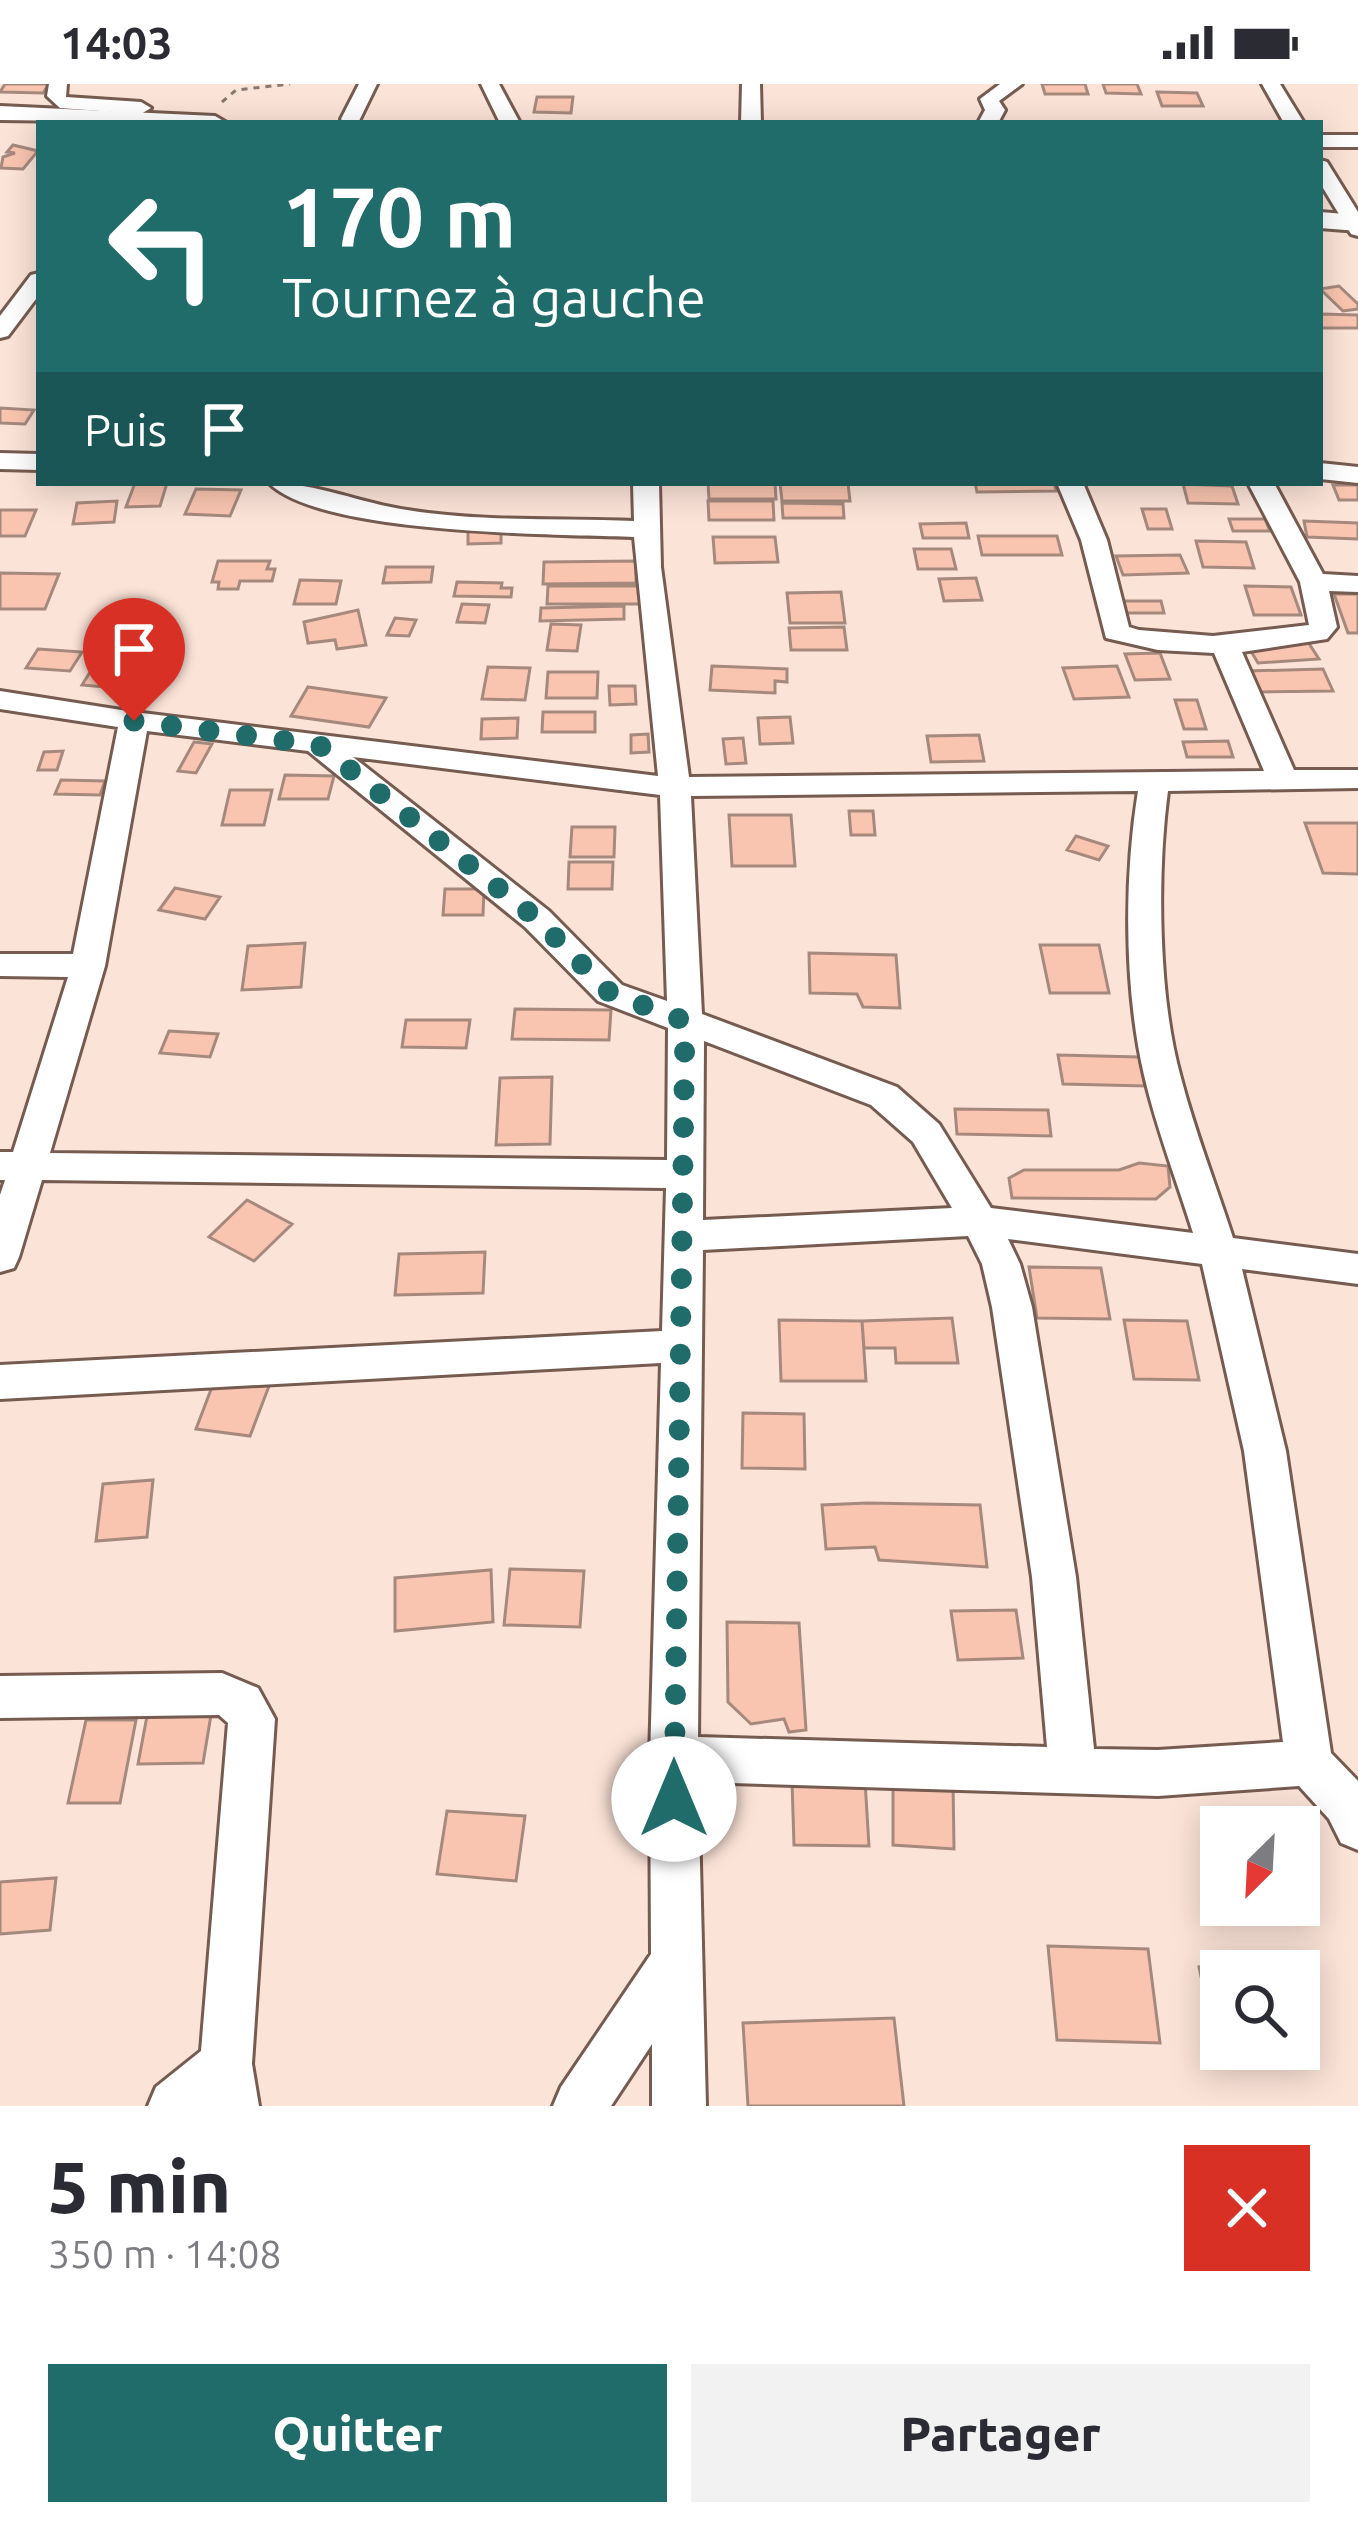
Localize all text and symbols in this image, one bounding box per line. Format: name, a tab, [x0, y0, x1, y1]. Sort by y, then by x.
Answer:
text: 14:03	[60, 17, 173, 68]
icon: left	[84, 168, 240, 324]
text: 170 m	[282, 169, 516, 263]
text: Tournez à gauche	[282, 267, 706, 327]
icon: arrive	[191, 396, 257, 462]
text: Puis	[84, 404, 167, 455]
pin	[83, 598, 185, 721]
icon: arrive	[101, 616, 167, 682]
position arrow	[611, 1736, 737, 1862]
north arrow	[1200, 1806, 1320, 1926]
map controls	[1200, 1806, 1320, 2070]
button: search	[1200, 1950, 1320, 2070]
button: close	[1184, 2145, 1310, 2271]
text: 5 min	[48, 2146, 231, 2227]
text: 350 m · 14:08	[48, 2232, 282, 2275]
button: Quitter	[48, 2364, 667, 2502]
button: Partager	[691, 2364, 1310, 2502]

